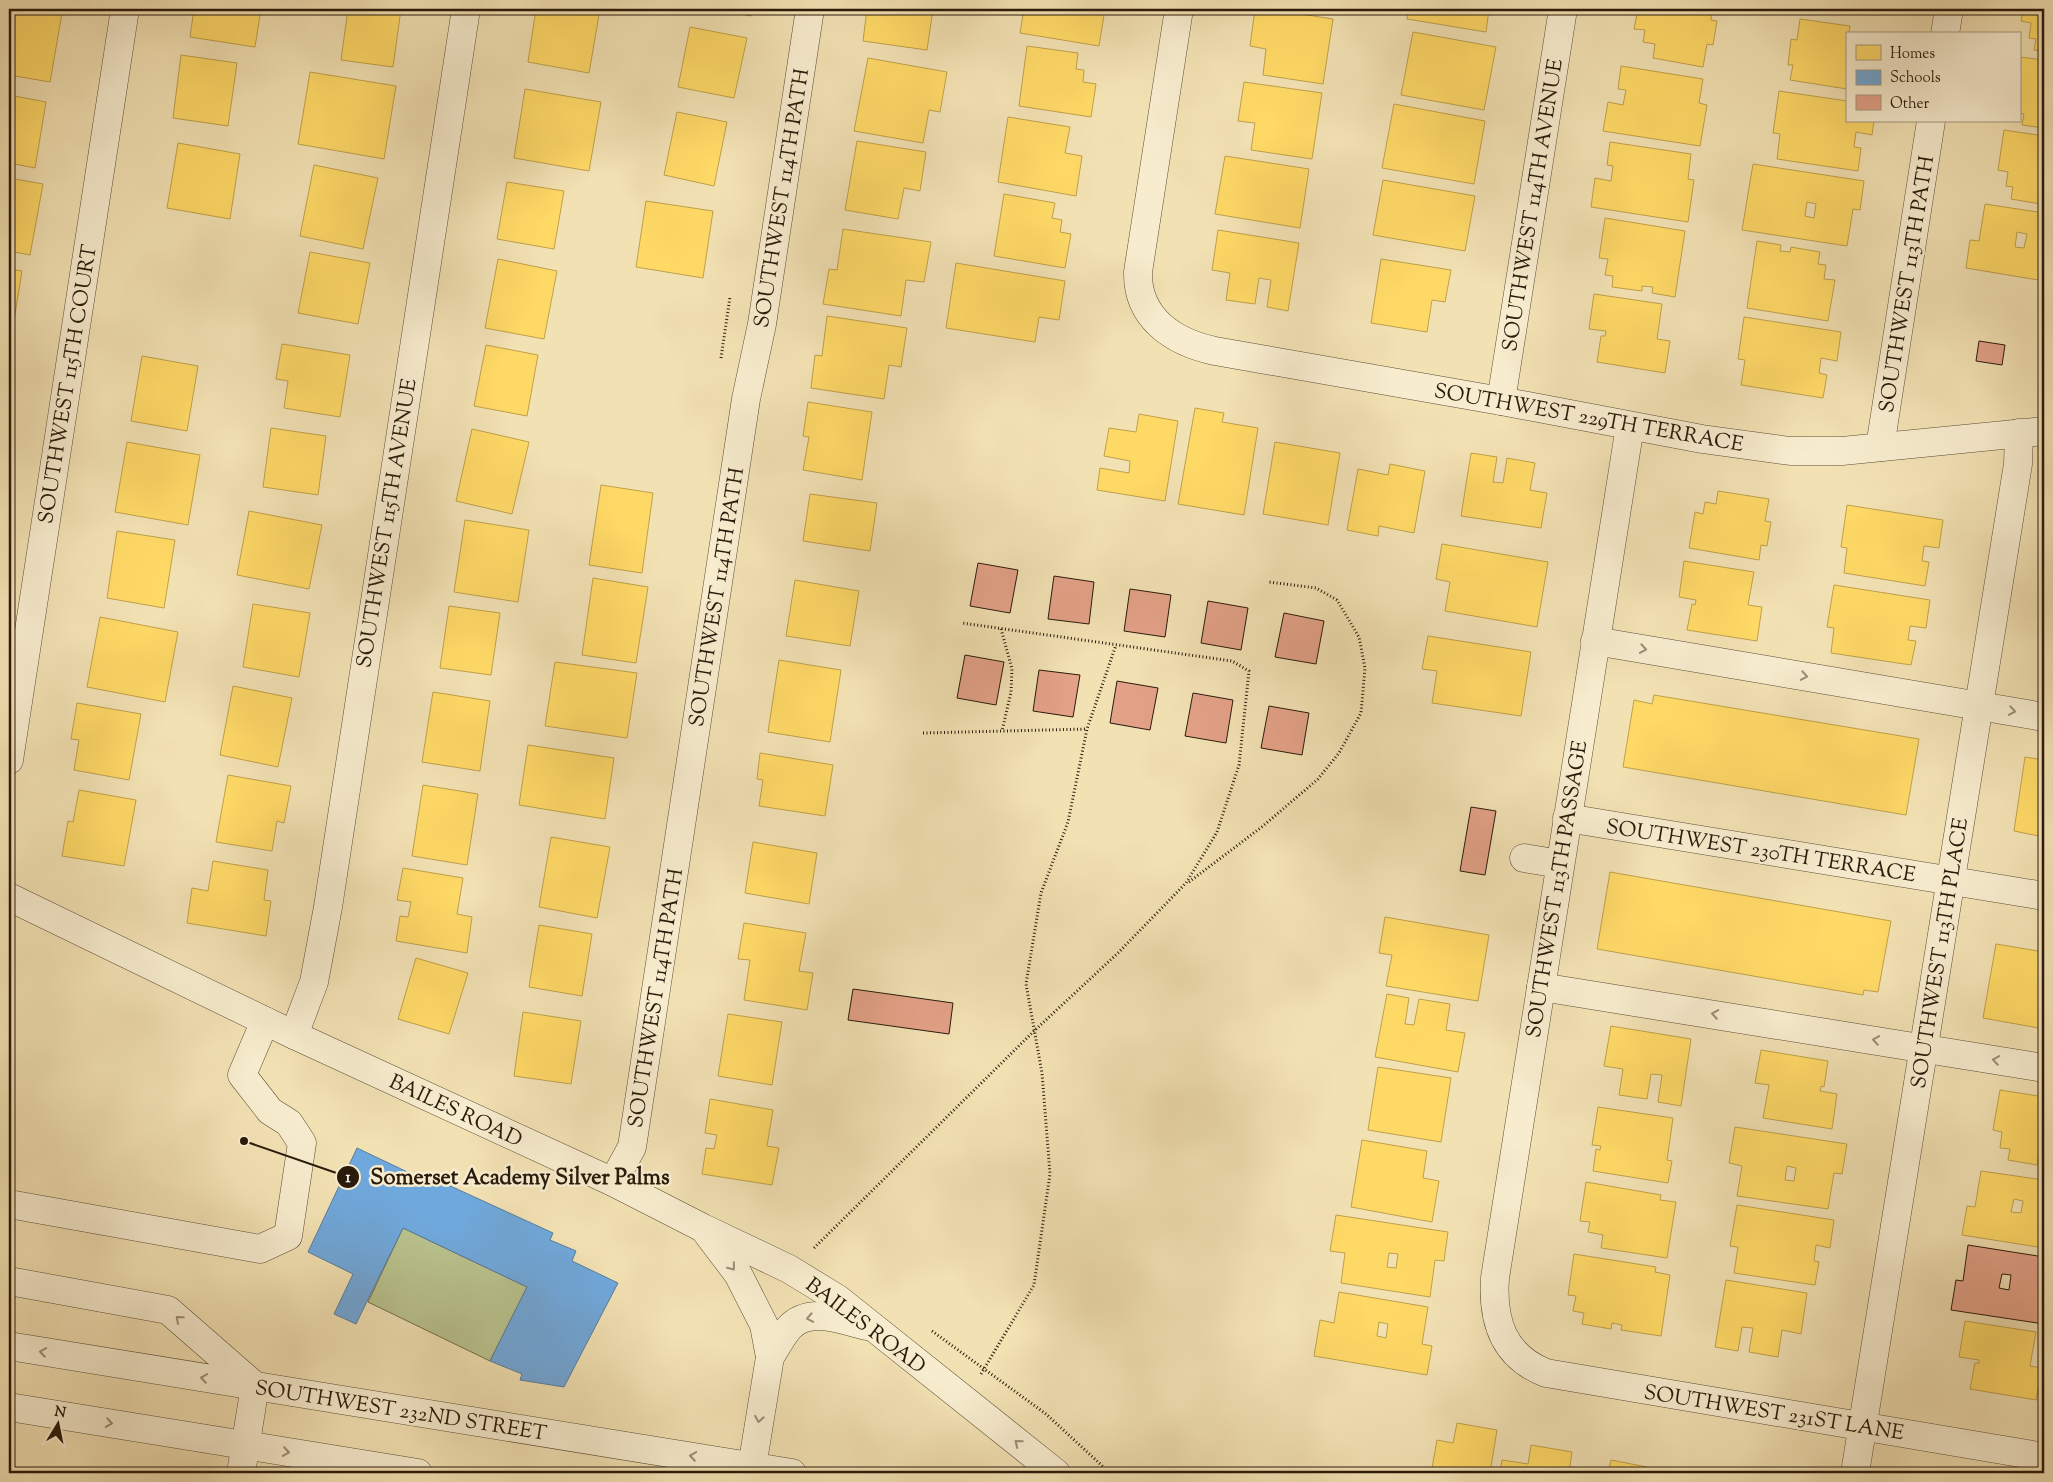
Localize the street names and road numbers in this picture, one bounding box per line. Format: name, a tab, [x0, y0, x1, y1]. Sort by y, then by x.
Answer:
street label: SOUTHWEST 114TH AVENUE	[1496, 57, 1572, 354]
street label: SOUTHWEST 114TH PATH	[748, 66, 818, 330]
street label: SOUTHWEST 113TH PATH	[1873, 153, 1943, 415]
street label: SOUTHWEST 115TH COURT	[32, 242, 106, 526]
street label: SOUTHWEST 115TH AVENUE	[350, 376, 426, 670]
street label: SOUTHWEST 229TH TERRACE	[1432, 377, 1746, 461]
street label: SOUTHWEST 114TH PATH	[683, 465, 753, 729]
street label: SOUTHWEST 113TH PASSAGE	[1520, 738, 1596, 1040]
street label: SOUTHWEST 230TH TERRACE	[1604, 813, 1918, 891]
street label: SOUTHWEST 113TH PLACE	[1905, 816, 1977, 1091]
street label: SOUTHWEST 114TH PATH	[622, 866, 692, 1130]
street label: BAILES ROAD	[384, 1068, 527, 1156]
street label: BAILES ROAD	[798, 1271, 931, 1382]
street label: SOUTHWEST 232ND STREET	[253, 1374, 549, 1450]
street label: SOUTHWEST 231ST LANE	[1641, 1379, 1906, 1449]

